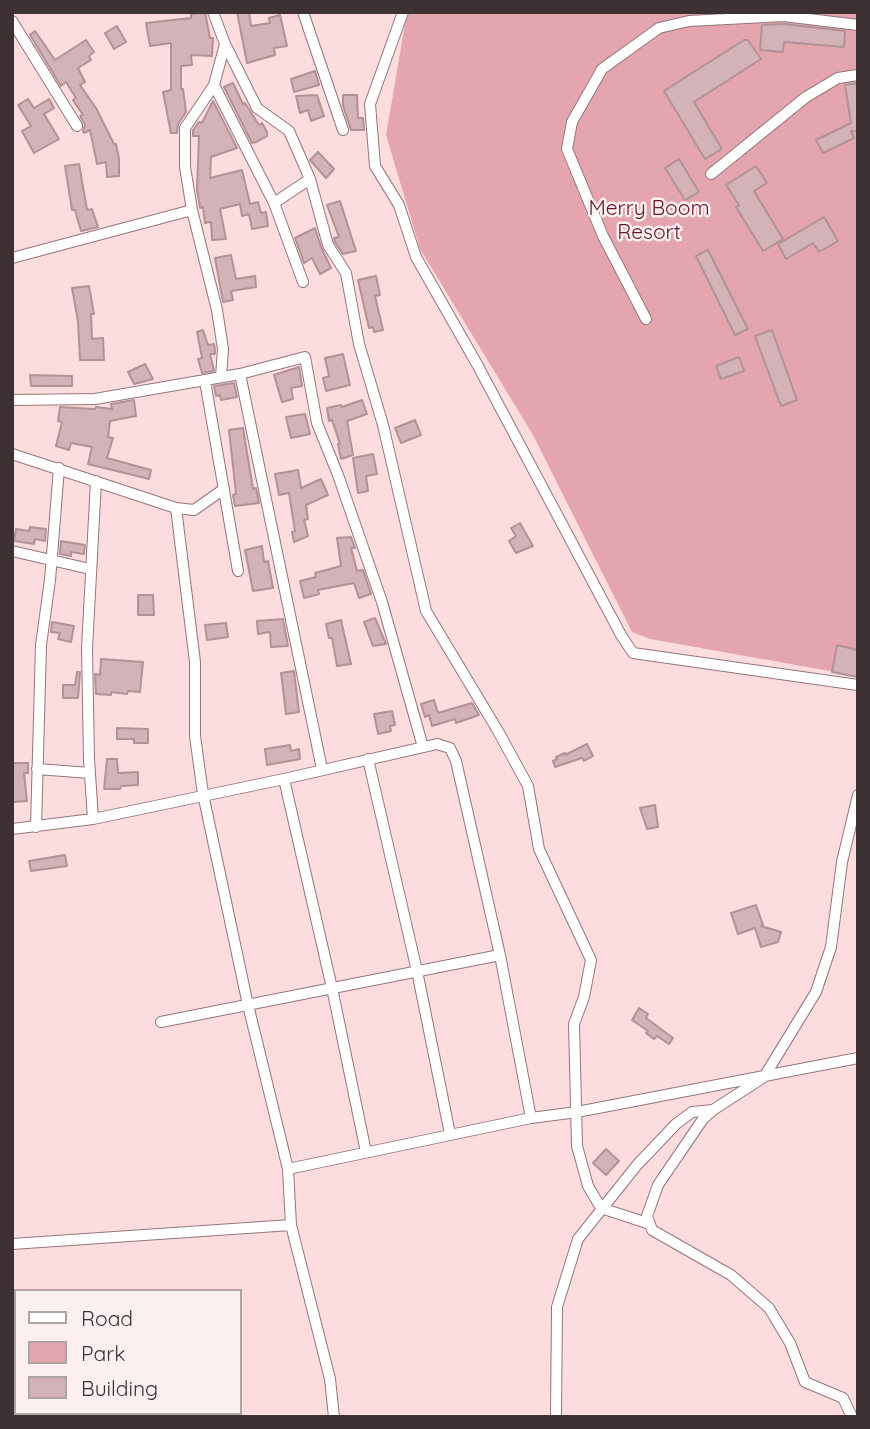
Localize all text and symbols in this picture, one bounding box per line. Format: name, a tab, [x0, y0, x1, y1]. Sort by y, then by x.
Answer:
park label: Merry Boom Resort	[588, 196, 710, 246]
legend	[14, 1289, 242, 1415]
text: Road	[81, 1305, 133, 1331]
text: Park	[81, 1340, 125, 1366]
text: Building	[81, 1375, 158, 1401]

